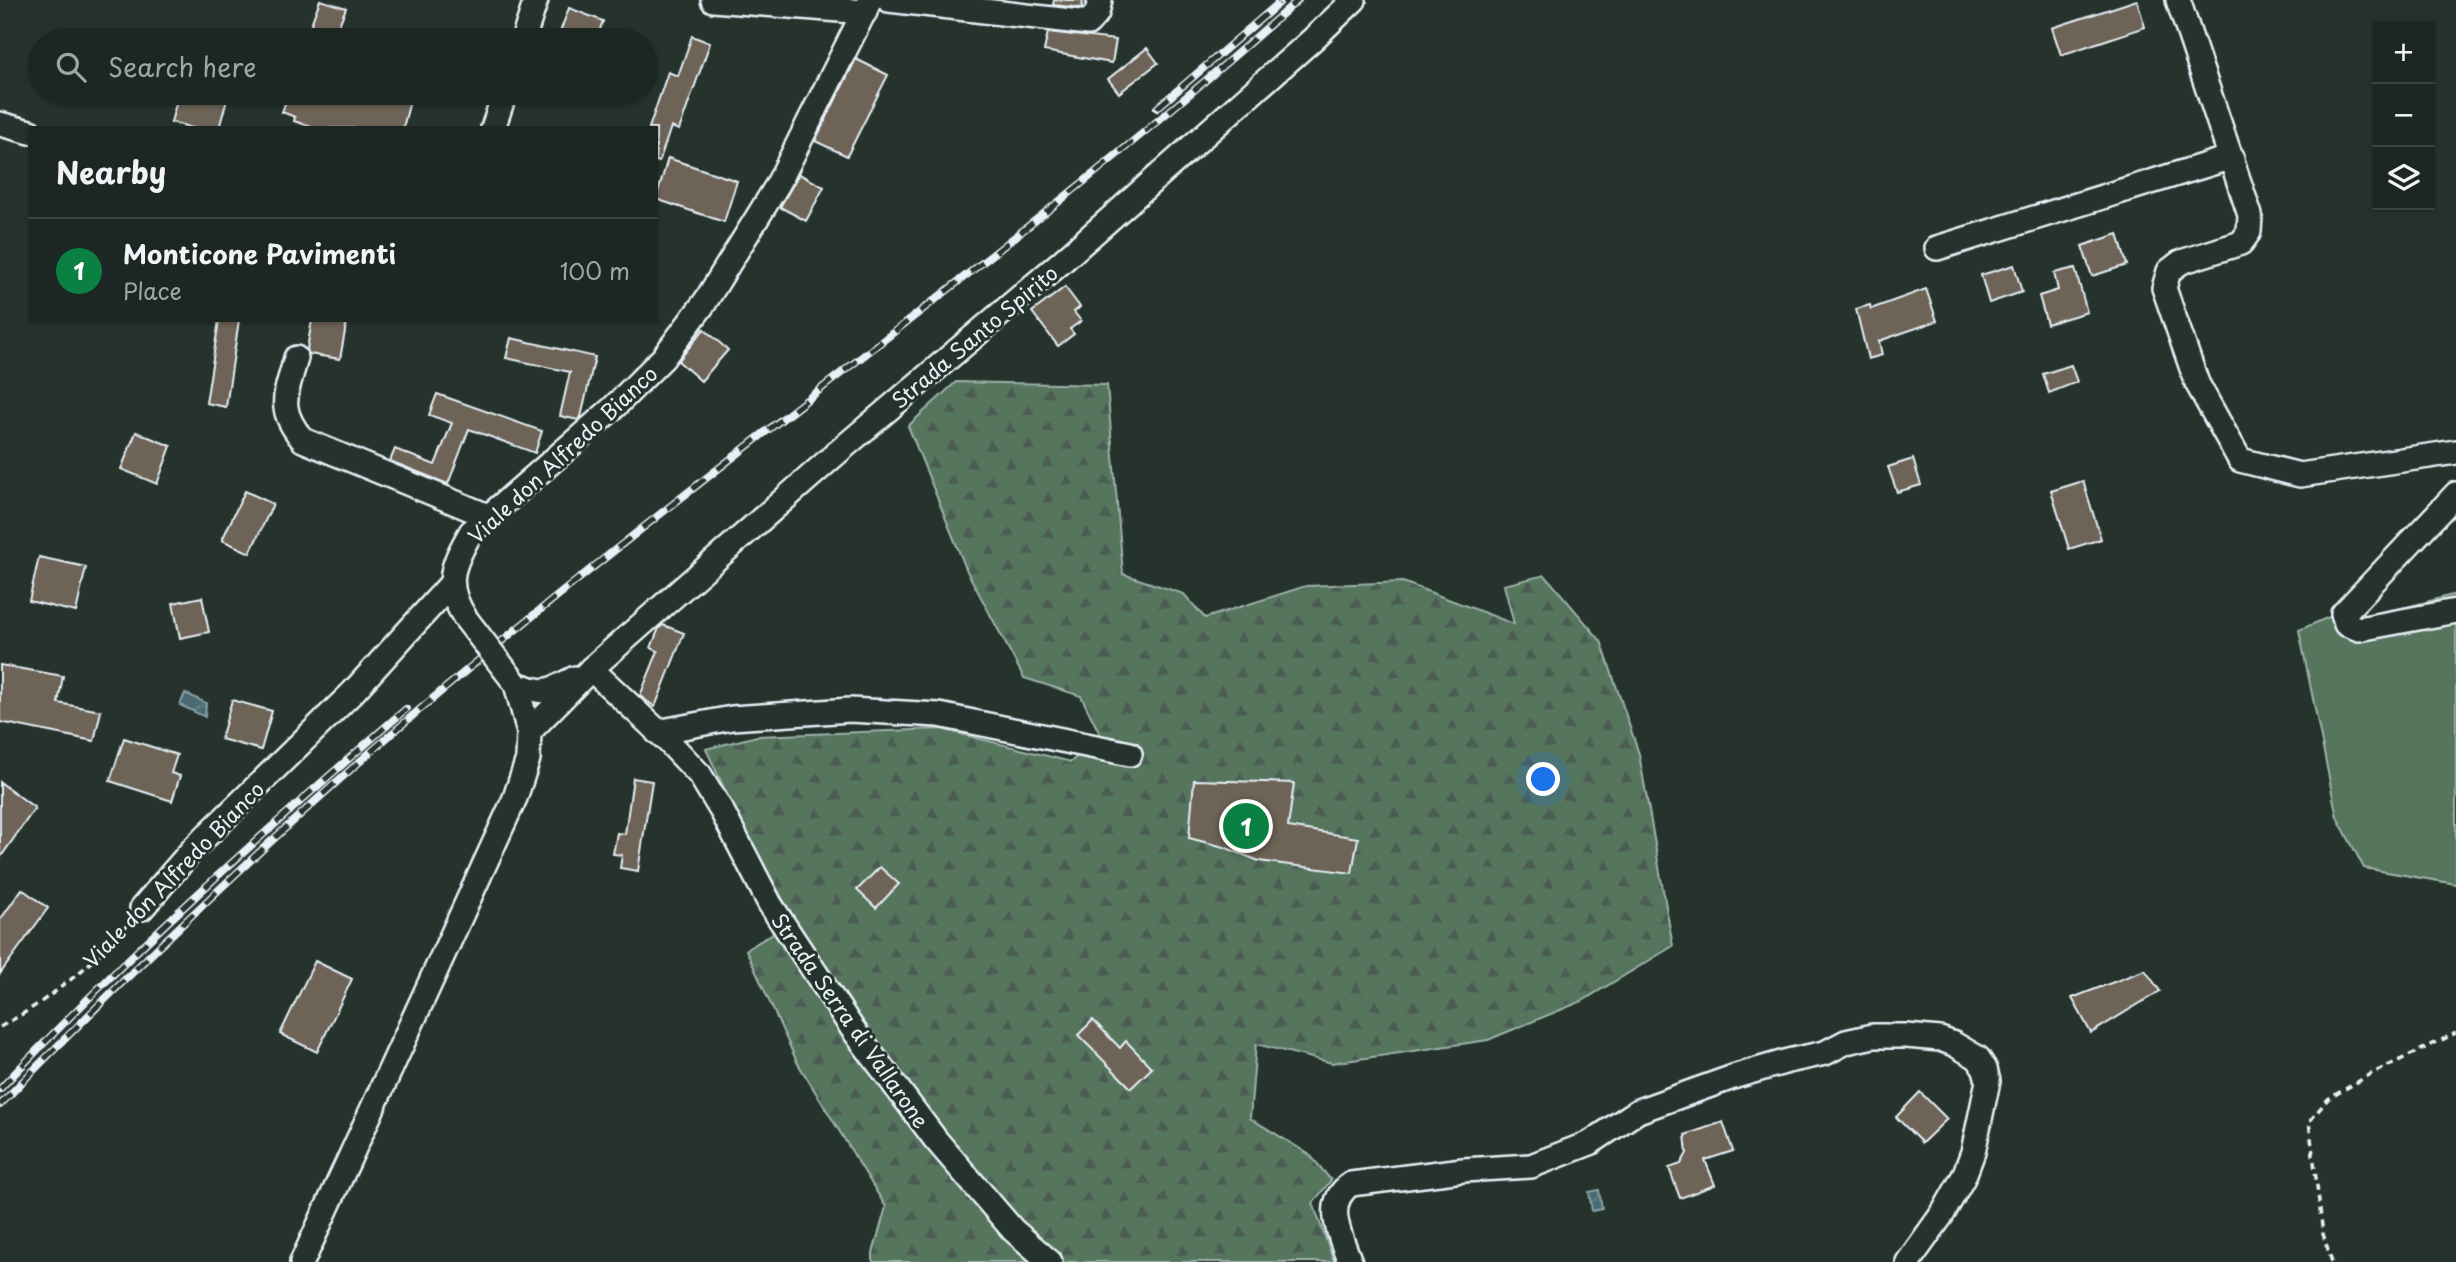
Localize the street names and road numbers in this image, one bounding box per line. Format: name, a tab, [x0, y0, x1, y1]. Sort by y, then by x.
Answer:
street label: Strada Santo Spirito	[884, 257, 1064, 415]
street label: Viale don Alfredo Bianco	[460, 357, 664, 551]
street label: Viale don Alfredo Bianco	[75, 773, 271, 975]
street label: Strada Serra di Vallarone	[764, 906, 938, 1134]

